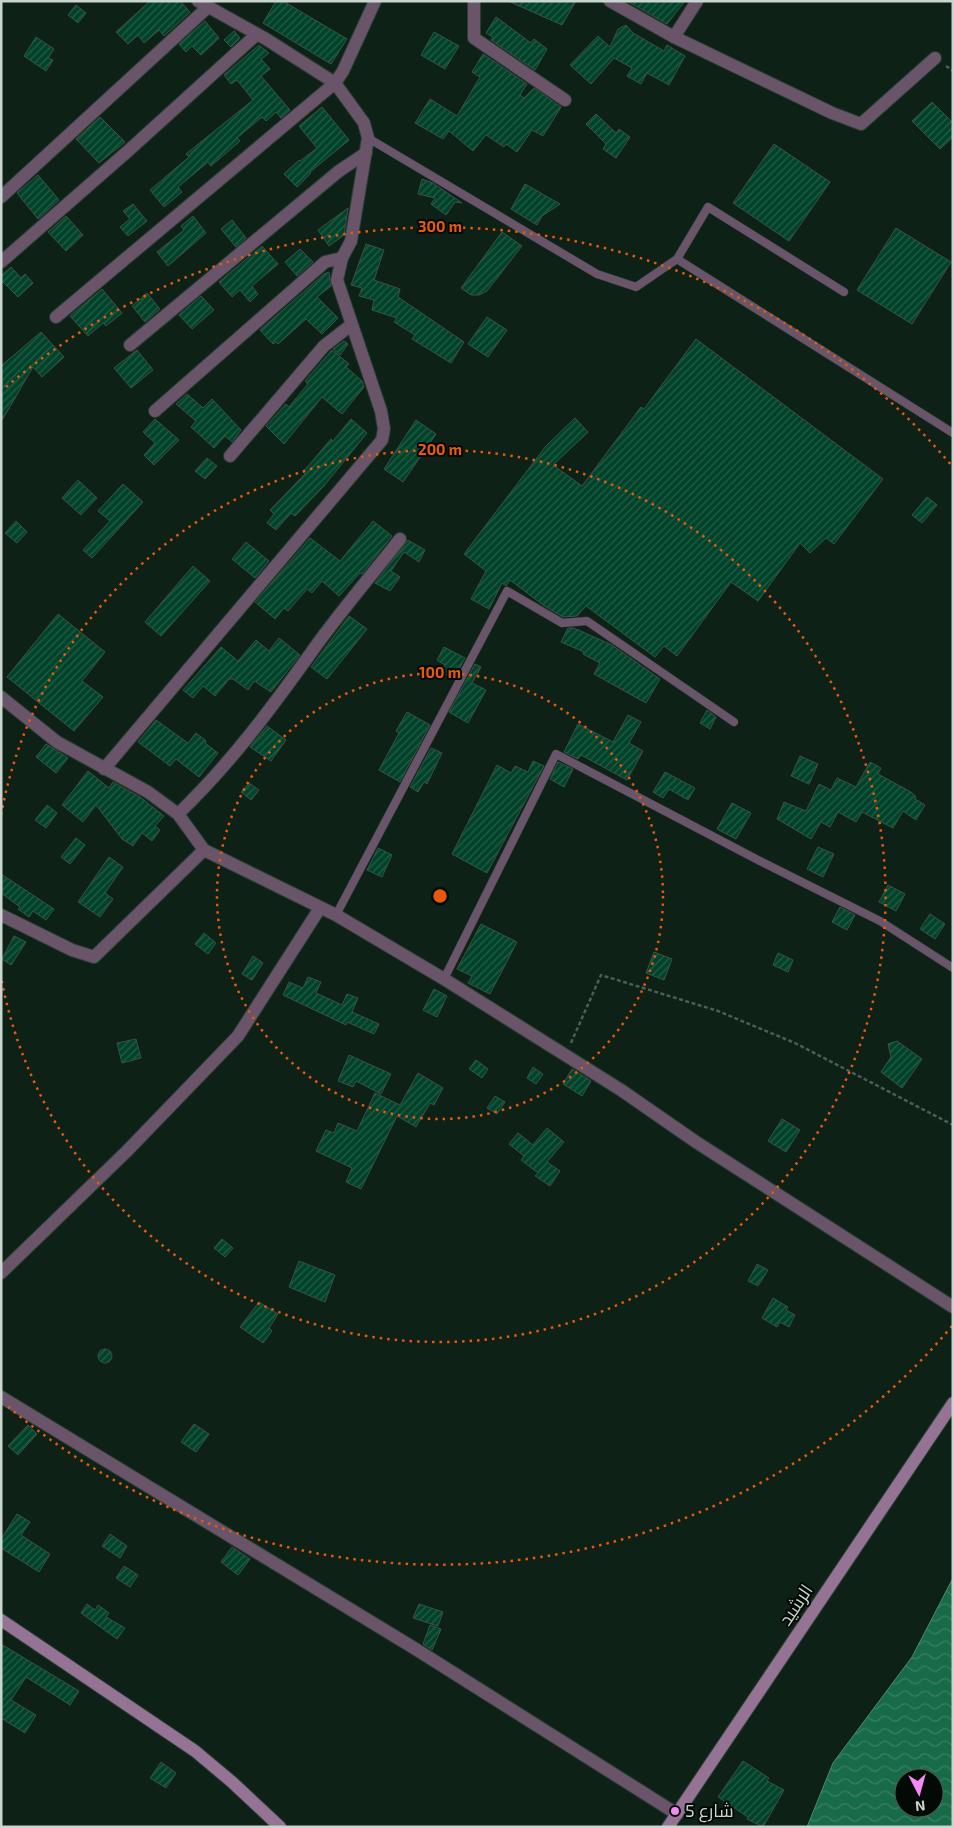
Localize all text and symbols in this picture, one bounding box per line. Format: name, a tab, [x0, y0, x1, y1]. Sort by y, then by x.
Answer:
text: 300 m	[418, 217, 462, 235]
text: 200 m	[418, 440, 462, 458]
text: 100 m	[419, 663, 461, 681]
centre of rings	[431, 887, 449, 905]
street label: الرشيد	[773, 1580, 818, 1630]
north arrow	[894, 1768, 944, 1818]
text: N	[914, 1797, 926, 1815]
place label: شارع 5	[685, 1799, 734, 1823]
marker: شارع 5	[669, 1805, 681, 1817]

